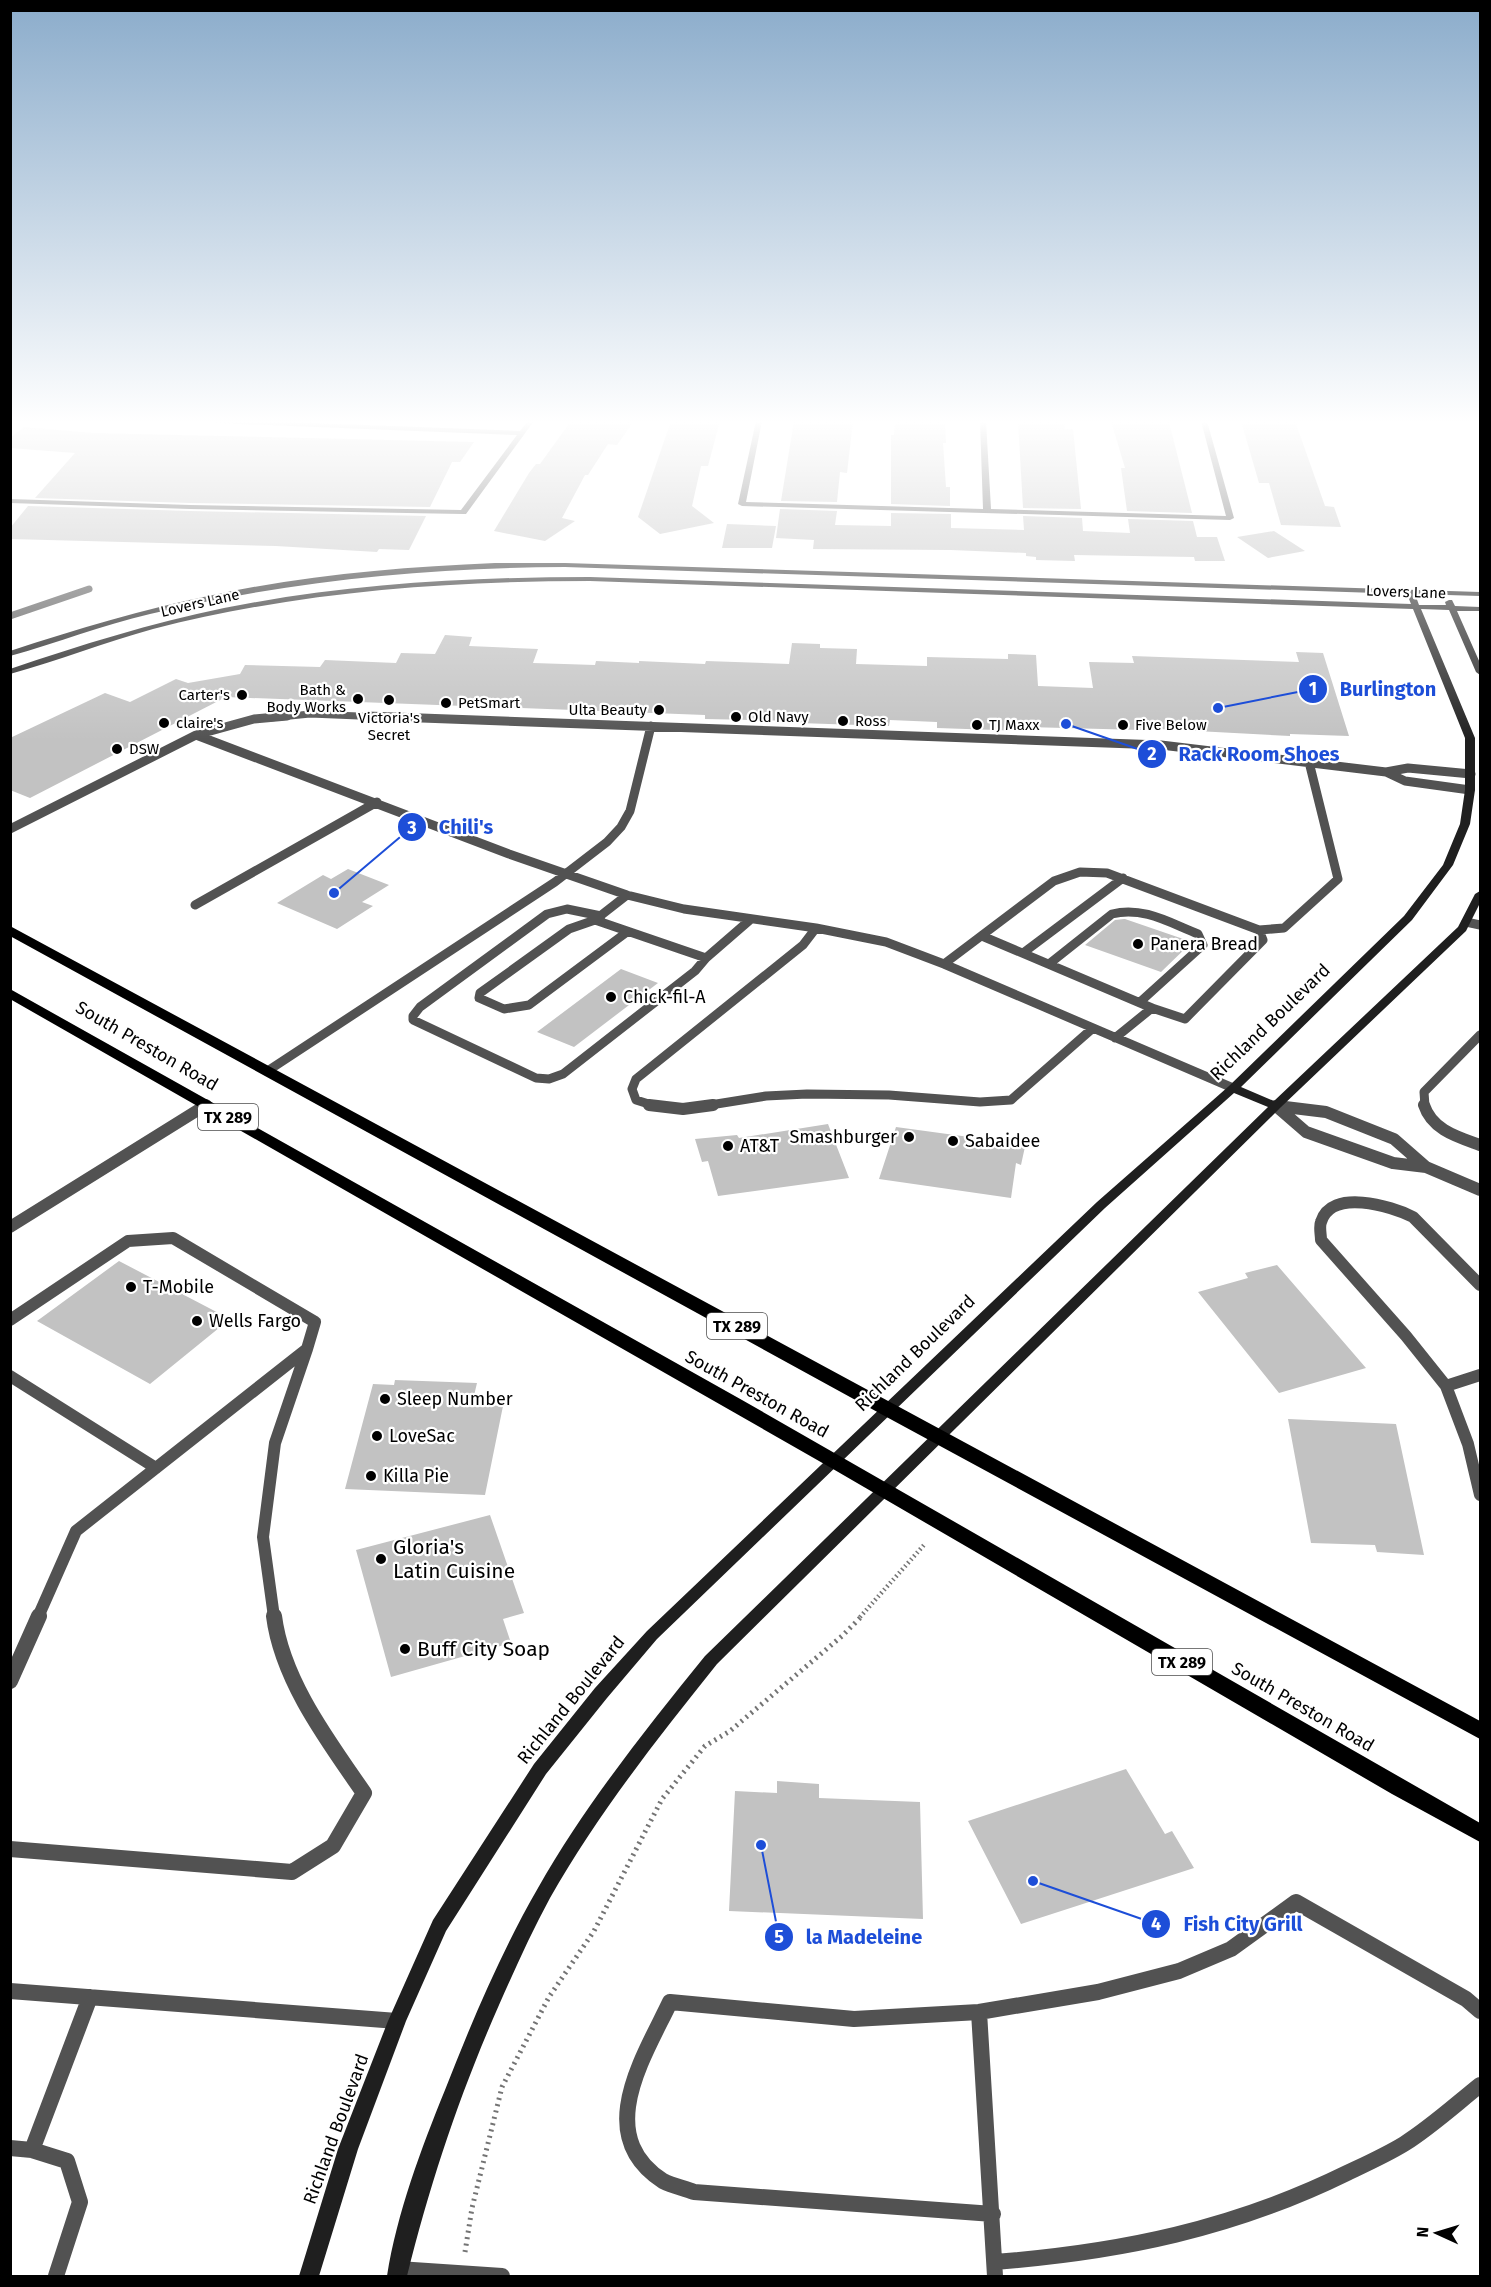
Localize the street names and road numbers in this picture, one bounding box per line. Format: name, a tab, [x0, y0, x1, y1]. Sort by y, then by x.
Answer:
street label: Lovers Lane	[1366, 582, 1446, 602]
street label: Lovers Lane	[159, 585, 241, 621]
street label: Richland Boulevard	[1205, 959, 1335, 1085]
street label: South Preston Road	[72, 996, 222, 1096]
road number: TX 289	[198, 1104, 258, 1130]
street label: Richland Boulevard	[850, 1290, 980, 1416]
road number: TX 289	[707, 1313, 767, 1339]
street label: South Preston Road	[681, 1345, 833, 1443]
street label: Richland Boulevard	[513, 1631, 629, 1769]
road number: TX 289	[1152, 1649, 1212, 1675]
street label: South Preston Road	[1228, 1657, 1378, 1757]
street label: Richland Boulevard	[299, 2051, 373, 2207]

